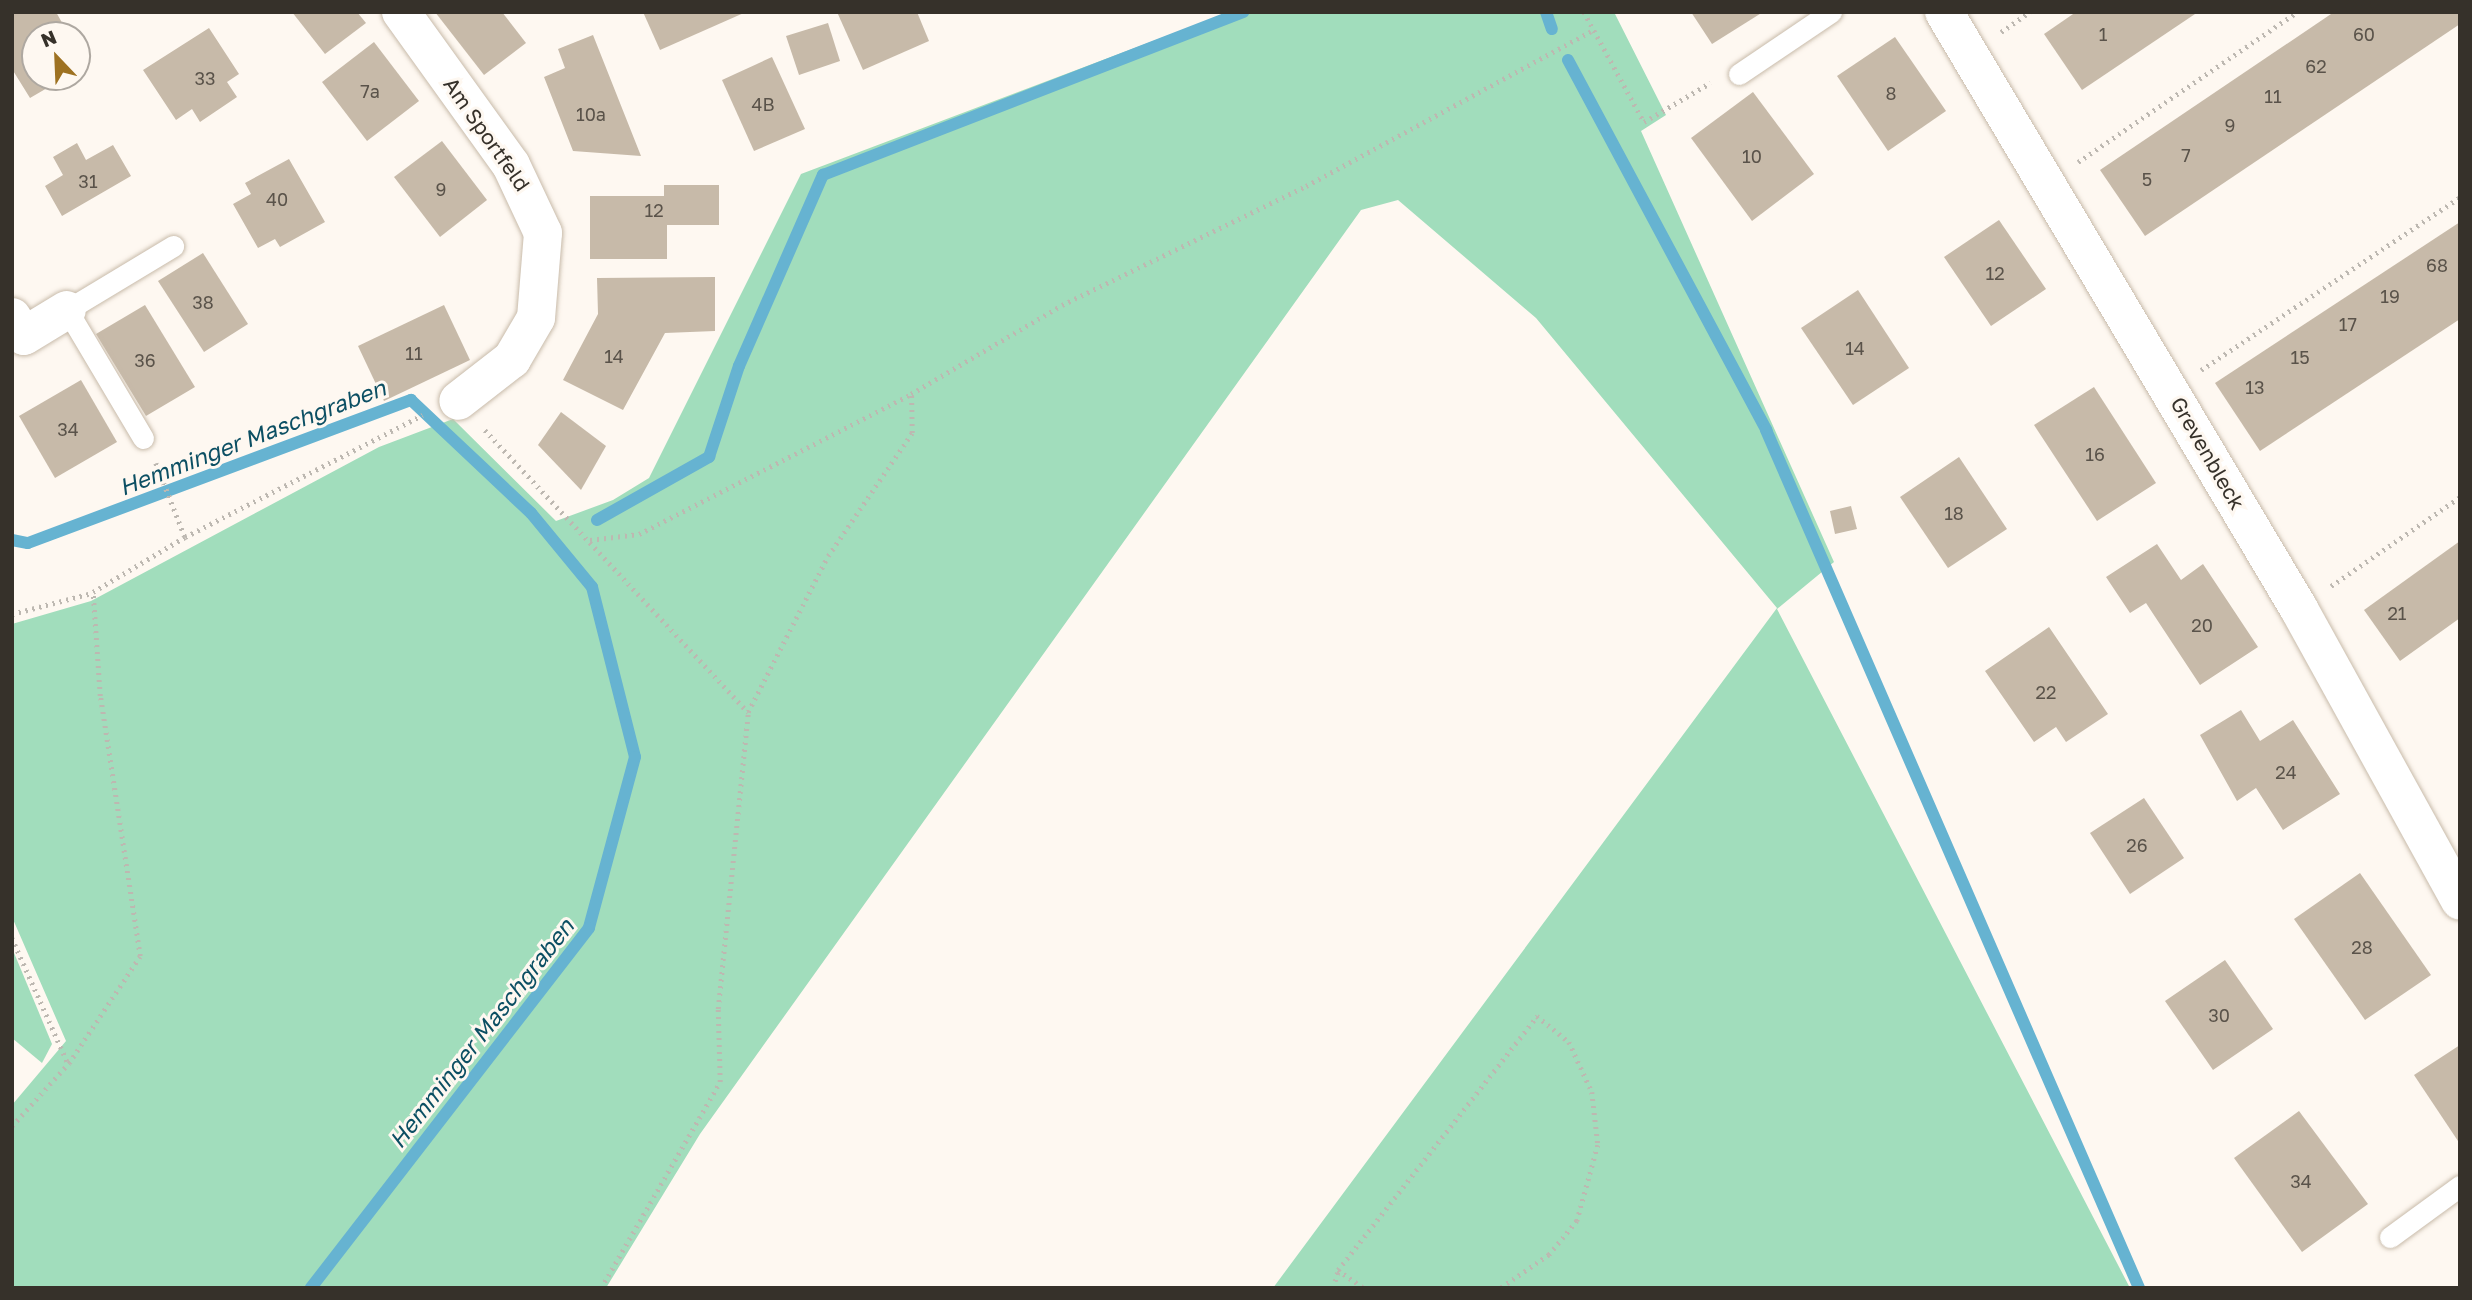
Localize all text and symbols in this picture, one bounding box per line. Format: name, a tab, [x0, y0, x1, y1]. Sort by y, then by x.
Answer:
north arrow	[21, 21, 91, 91]
house number: 1	[2099, 23, 2107, 45]
house number: 60	[2353, 23, 2375, 45]
text: N	[37, 25, 60, 51]
house number: 62	[2305, 55, 2327, 77]
house number: 33	[194, 67, 216, 89]
street label: Am Sportfeld	[439, 72, 535, 196]
house number: 7a	[360, 80, 380, 102]
house number: 8	[1886, 82, 1896, 104]
house number: 11	[2264, 85, 2282, 107]
house number: 4B	[751, 93, 775, 115]
house number: 10a	[576, 103, 606, 125]
house number: 9	[2225, 114, 2235, 136]
house number: 7	[2181, 144, 2191, 166]
house number: 10	[1742, 145, 1762, 167]
house number: 5	[2142, 168, 2152, 190]
house number: 31	[78, 170, 98, 192]
house number: 9	[436, 178, 446, 200]
house number: 40	[266, 188, 288, 210]
house number: 12	[644, 199, 664, 221]
house number: 68	[2426, 254, 2448, 276]
house number: 12	[1985, 262, 2005, 284]
house number: 19	[2380, 285, 2400, 307]
house number: 38	[192, 291, 214, 313]
house number: 17	[2339, 313, 2357, 335]
house number: 14	[1845, 337, 1865, 359]
house number: 11	[405, 342, 423, 364]
house number: 14	[604, 345, 624, 367]
house number: 15	[2290, 346, 2310, 368]
house number: 36	[134, 349, 156, 371]
water label: Hemminger Maschgraben	[115, 373, 389, 501]
house number: 13	[2245, 376, 2265, 398]
street label: Grevenbleck	[2166, 392, 2250, 514]
house number: 34	[57, 418, 79, 440]
house number: 16	[2085, 443, 2105, 465]
house number: 18	[1944, 502, 1964, 524]
house number: 21	[2387, 602, 2407, 624]
house number: 20	[2191, 614, 2213, 636]
house number: 22	[2036, 681, 2056, 703]
house number: 24	[2275, 761, 2297, 783]
house number: 26	[2126, 834, 2148, 856]
water label: Hemminger Maschgraben	[383, 913, 579, 1153]
house number: 28	[2351, 936, 2373, 958]
house number: 30	[2208, 1004, 2230, 1026]
house number: 34	[2290, 1170, 2312, 1192]

